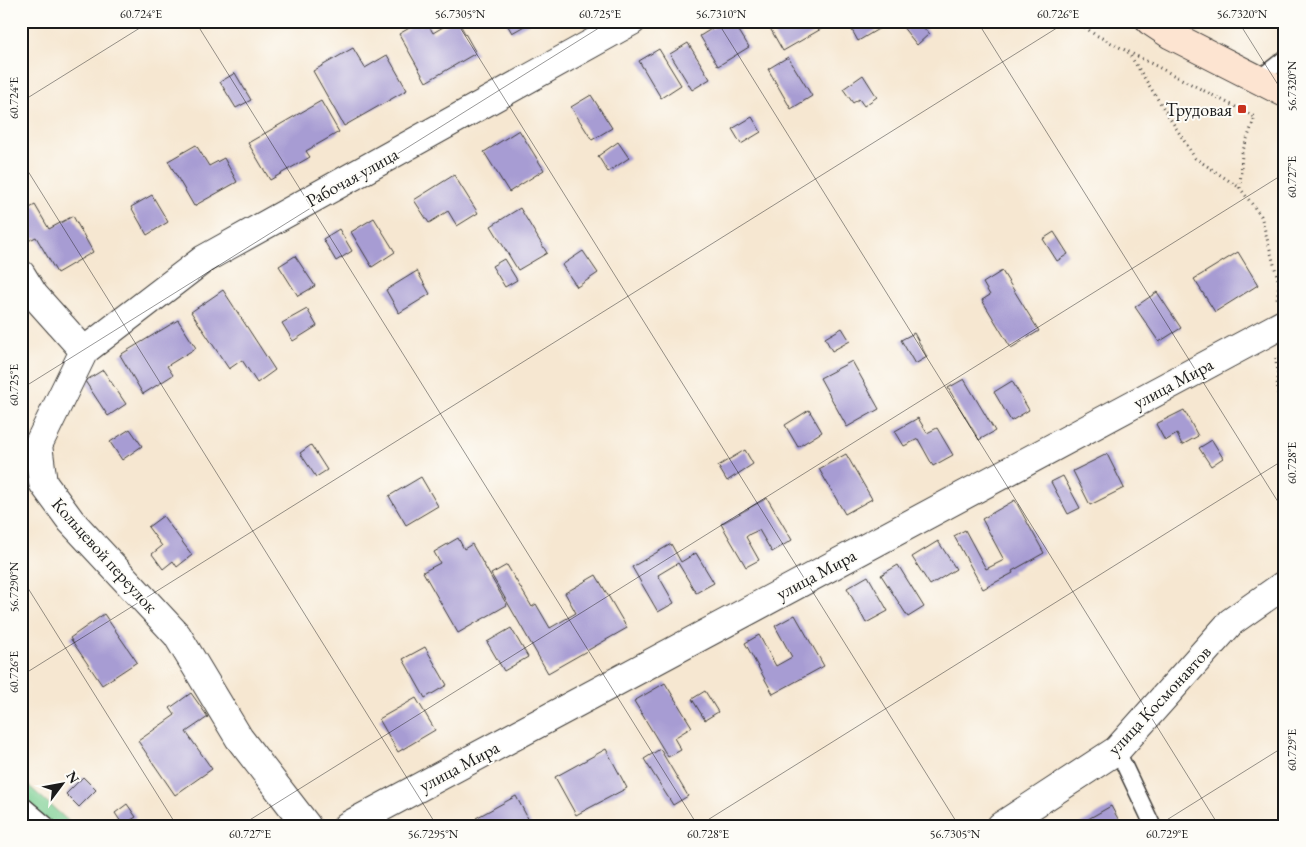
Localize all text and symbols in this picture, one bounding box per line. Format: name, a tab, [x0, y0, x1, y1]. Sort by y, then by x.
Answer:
text: 60.724°E	[120, 6, 162, 22]
text: 56.7305°N	[435, 6, 486, 22]
text: 60.725°E	[579, 6, 621, 22]
text: 56.7310°N	[696, 6, 747, 22]
text: 60.726°E	[1037, 6, 1079, 22]
text: 56.7320°N	[1217, 6, 1268, 22]
text: 56.7320°N	[1284, 60, 1300, 111]
text: 60.724°E	[6, 77, 22, 119]
place label: Трудовая	[1165, 98, 1232, 121]
marker: Трудовая	[1236, 103, 1248, 115]
street label: Рабочая улица	[302, 142, 403, 212]
text: 60.727°E	[1284, 156, 1300, 198]
street label: улица Мира	[1129, 352, 1218, 414]
text: 60.725°E	[6, 364, 22, 406]
text: 60.728°E	[1284, 442, 1300, 484]
street label: Кольцевой переулок	[47, 492, 163, 618]
street label: улица Мира	[772, 543, 861, 605]
text: 56.7290°N	[6, 561, 22, 612]
street label: улица Космонавтов	[1102, 640, 1216, 760]
text: 60.726°E	[6, 651, 22, 693]
text: 60.729°E	[1284, 729, 1300, 771]
street label: улица Мира	[415, 735, 504, 797]
north arrow	[38, 760, 88, 810]
text: N	[62, 768, 84, 787]
text: 60.727°E	[229, 826, 271, 842]
text: 56.7295°N	[408, 826, 459, 842]
text: 60.728°E	[687, 826, 729, 842]
text: 56.7305°N	[930, 826, 981, 842]
text: 60.729°E	[1146, 826, 1188, 842]

